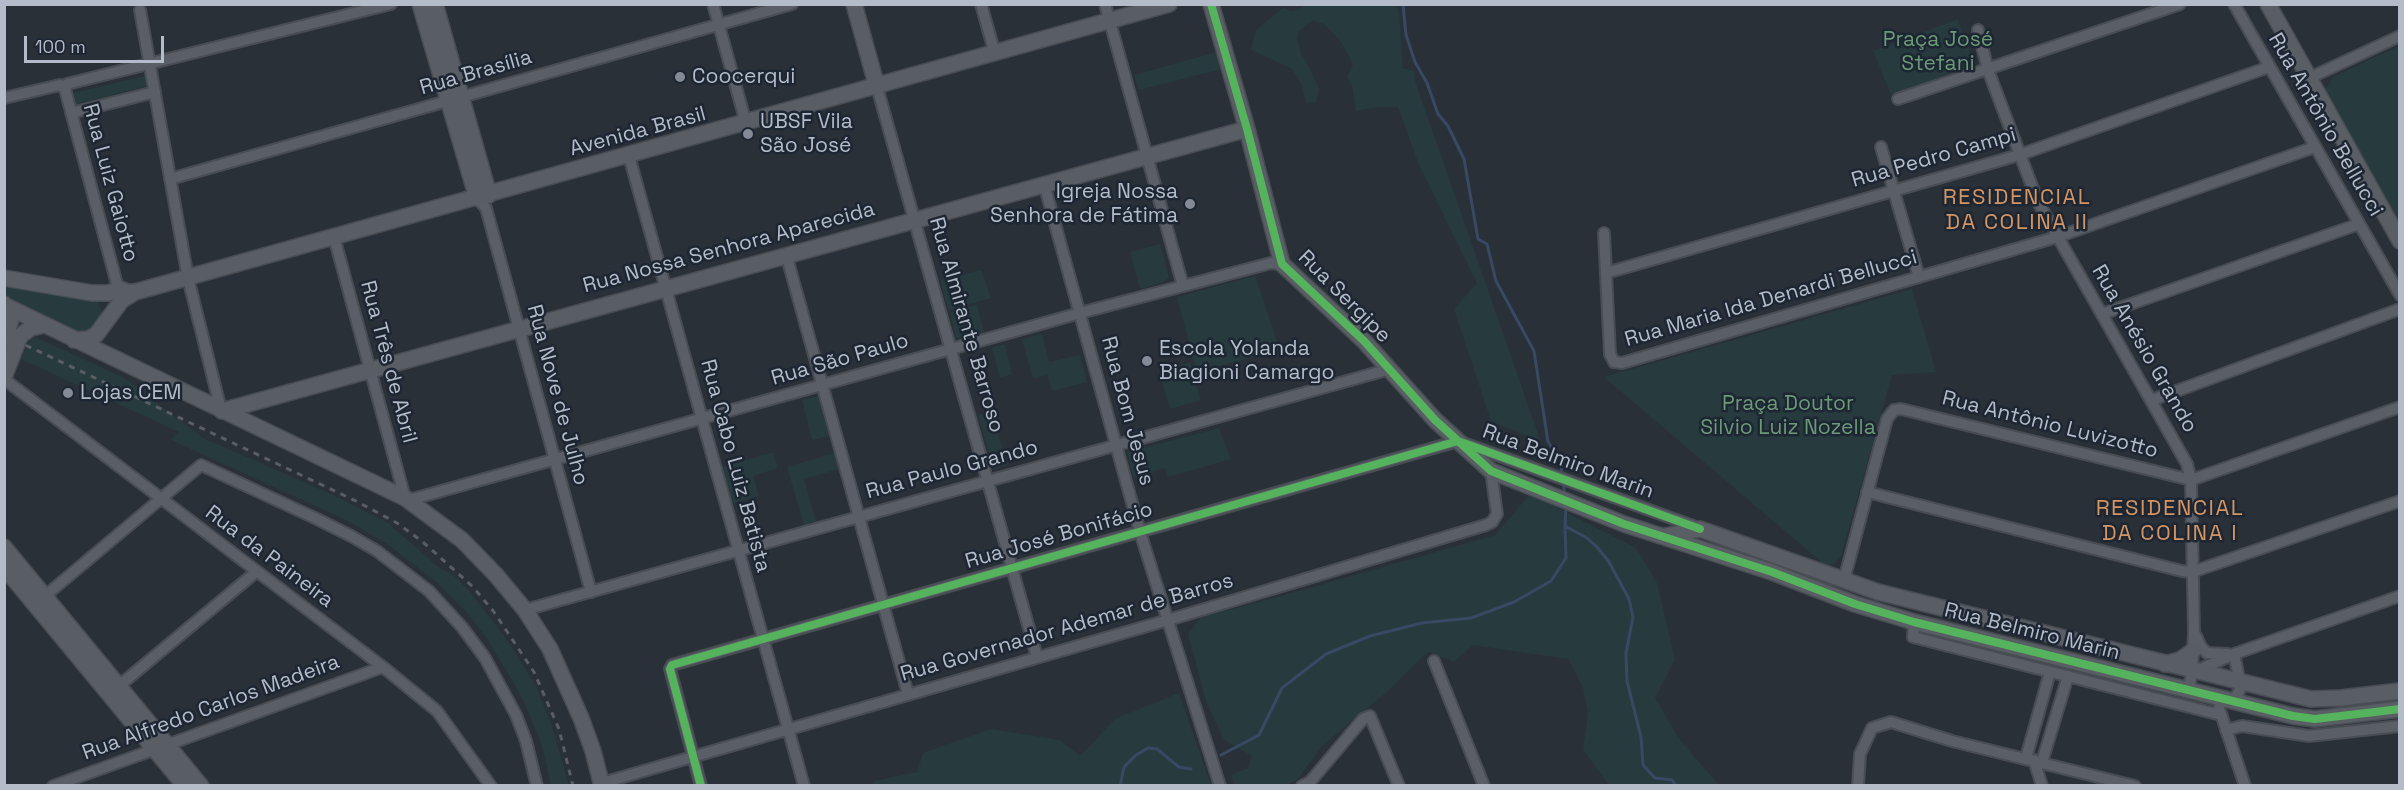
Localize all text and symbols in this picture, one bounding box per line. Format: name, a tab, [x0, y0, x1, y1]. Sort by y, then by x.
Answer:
scale bar	[27, 24, 166, 62]
park label: Praça José Stefani	[1883, 27, 1993, 77]
street label: Rua Antônio Bellucci	[2262, 29, 2388, 221]
text: 100 m	[35, 35, 86, 58]
street label: Rua Brasília	[417, 45, 535, 101]
place label: Coocerqui	[692, 64, 795, 90]
marker: Coocerqui	[673, 70, 687, 84]
street label: Rua Luiz Gaiotto	[77, 101, 143, 265]
street label: Avenida Brasil	[567, 102, 709, 162]
place label: UBSF Vila São José	[760, 109, 853, 159]
street label: Rua Pedro Campi	[1849, 122, 2019, 194]
marker: UBSF Vila São José	[741, 127, 755, 141]
place label: Igreja Nossa Senhora de Fátima	[990, 179, 1178, 229]
district label: RESIDENCIAL DA COLINA II	[1943, 185, 2091, 236]
street label: Rua Nossa Senhora Aparecida	[580, 197, 878, 299]
marker: Igreja Nossa Senhora de Fátima	[1183, 197, 1197, 211]
street label: Rua Almirante Barroso	[923, 214, 1009, 436]
street label: Rua Sergipe	[1292, 245, 1396, 349]
street label: Rua Maria Ida Denardi Bellucci	[1622, 245, 1920, 353]
street label: Rua Anésio Grando	[2086, 261, 2202, 437]
street label: Rua Três de Abril	[354, 278, 422, 446]
street label: Rua Nove de Julho	[521, 302, 593, 488]
street label: Rua São Paulo	[768, 328, 912, 392]
street label: Rua Bom Jesus	[1095, 334, 1159, 488]
place label: Escola Yolanda Biagioni Camargo	[1159, 336, 1335, 386]
marker: Escola Yolanda Biagioni Camargo	[1140, 354, 1154, 368]
street label: Rua Cabo Luiz Batista	[694, 357, 776, 575]
place label: Lojas CEM	[80, 380, 181, 406]
marker: Lojas CEM	[61, 386, 75, 400]
street label: Rua Antônio Luvizotto	[1939, 386, 2161, 464]
park label: Praça Doutor Silvio Luiz Nozella	[1700, 391, 1876, 441]
street label: Rua Belmiro Marin	[1479, 419, 1657, 505]
street label: Rua Paulo Grando	[863, 435, 1041, 505]
district label: RESIDENCIAL DA COLINA I	[2096, 496, 2244, 548]
street label: Rua José Bonifácio	[962, 497, 1156, 575]
street label: Rua da Paineira	[200, 501, 338, 613]
street label: Rua Governador Ademar de Barros	[898, 568, 1236, 688]
street label: Rua Belmiro Marin	[1941, 598, 2123, 666]
street label: Rua Alfredo Carlos Madeira	[79, 650, 343, 766]

